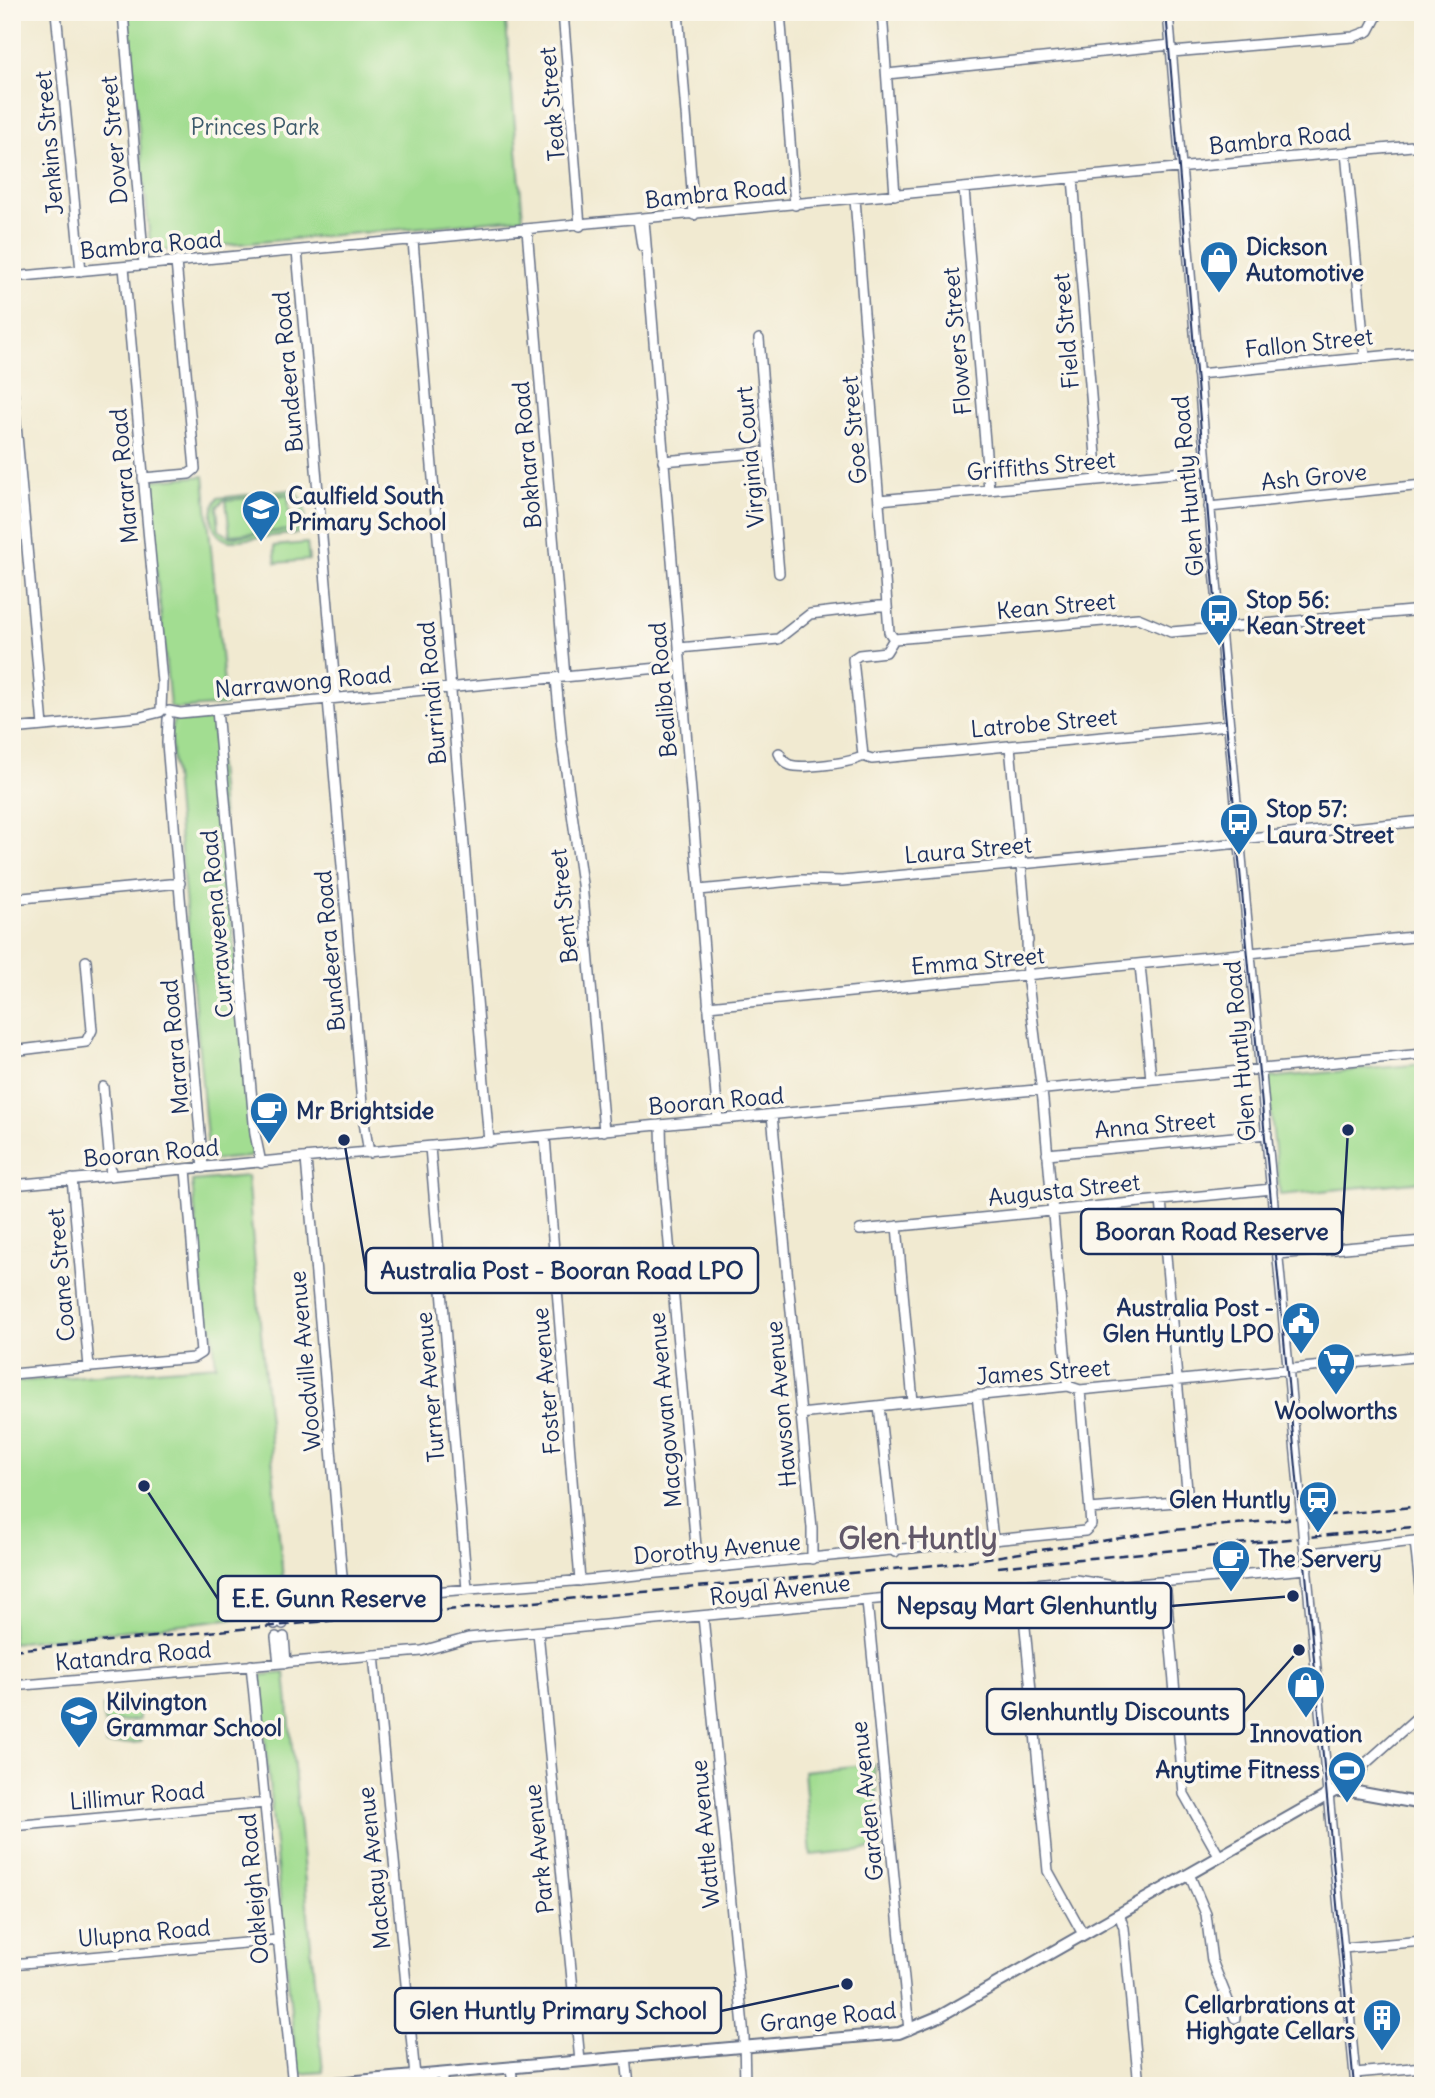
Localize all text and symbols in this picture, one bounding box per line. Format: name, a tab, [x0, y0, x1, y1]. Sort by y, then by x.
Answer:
street label: Teak Street	[532, 45, 571, 162]
street label: Jenkins Street	[28, 69, 69, 217]
street label: Dover Street	[93, 74, 134, 206]
park label: Princes Park	[191, 112, 319, 141]
street label: Bambra Road	[1207, 117, 1352, 160]
street label: Bambra Road	[643, 171, 788, 214]
street label: Bambra Road	[79, 224, 223, 265]
place label: Dickson Automotive	[1246, 232, 1364, 287]
shop icon: Dickson Automotive	[1198, 239, 1240, 294]
street label: Flowers Street	[936, 266, 977, 416]
street label: Field Street	[1046, 272, 1085, 390]
street label: Bundeera Road	[266, 290, 309, 454]
street label: Fallon Street	[1244, 321, 1375, 364]
street label: Goe Street	[834, 374, 873, 485]
street label: Bokhara Road	[506, 380, 547, 530]
street label: Virginia Court	[729, 385, 770, 529]
street label: Glen Huntly Road	[1165, 394, 1210, 578]
street label: Marara Road	[103, 407, 144, 545]
street label: Griffiths Street	[965, 445, 1117, 486]
street label: Ash Grove	[1260, 457, 1368, 496]
place label: Caulfield South Primary School	[288, 481, 446, 536]
school or university icon: Caulfield South Primary School	[240, 488, 282, 543]
place label: Stop 56: Kean Street	[1246, 585, 1366, 640]
street label: Kean Street	[995, 586, 1117, 625]
bus stop icon: Stop 56: Kean Street	[1198, 592, 1240, 647]
street label: Burrindi Road	[411, 620, 452, 766]
street label: Bealiba Road	[642, 621, 683, 759]
street label: Narrawong Road	[213, 659, 392, 704]
street label: Latrobe Street	[969, 702, 1119, 743]
place label: Stop 57: Laura Street	[1266, 794, 1394, 849]
bus stop icon: Stop 57: Laura Street	[1218, 801, 1260, 856]
street label: Curraweena Road	[194, 829, 239, 1019]
street label: Laura Street	[903, 829, 1033, 870]
street label: Bent Street	[543, 847, 584, 965]
street label: Bundeera Road	[308, 869, 351, 1033]
street label: Emma Street	[910, 940, 1046, 981]
street label: Glen Huntly Road	[1217, 959, 1262, 1143]
street label: Marara Road	[154, 978, 195, 1116]
street label: Booran Road	[647, 1080, 785, 1121]
cafe icon: Mr Brightside	[248, 1090, 290, 1145]
place label: Mr Brightside	[296, 1096, 434, 1125]
street label: Anna Street	[1093, 1105, 1217, 1144]
street label: Booran Road	[82, 1132, 220, 1173]
street label: Augusta Street	[987, 1167, 1142, 1212]
street label: Coane Street	[40, 1207, 81, 1343]
callout: Booran Road Reserve	[1081, 1209, 1342, 1254]
text: Booran Road Reserve	[1095, 1216, 1329, 1246]
callout: Australia Post - Booran Road LPO	[366, 1248, 758, 1293]
text: Australia Post - Booran Road LPO	[380, 1255, 744, 1285]
street label: Woodville Avenue	[282, 1270, 327, 1452]
place label: Australia Post - Glen Huntly LPO	[1102, 1293, 1274, 1348]
public building icon: Australia Post - Glen Huntly LPO	[1280, 1300, 1322, 1355]
street label: Foster Avenue	[525, 1306, 566, 1456]
street label: Turner Avenue	[408, 1311, 451, 1463]
street label: Macgowan Avenue	[642, 1311, 687, 1509]
street label: Hawson Avenue	[759, 1320, 802, 1488]
supermarket icon: Woolworths	[1315, 1341, 1357, 1396]
street label: James Street	[975, 1352, 1111, 1391]
place label: Woolworths	[1275, 1396, 1397, 1425]
station icon: Glen Huntly	[1297, 1479, 1339, 1534]
place label: Glen Huntly	[1169, 1485, 1291, 1514]
district label: Glen Huntly	[838, 1519, 998, 1557]
street label: Dorothy Avenue	[632, 1527, 802, 1570]
cafe icon: The Servery	[1210, 1538, 1252, 1593]
place label: The Servery	[1258, 1544, 1382, 1573]
street label: Royal Avenue	[708, 1568, 852, 1611]
callout: E.E. Gunn Reserve	[218, 1576, 441, 1621]
text: E.E. Gunn Reserve	[232, 1583, 426, 1613]
callout: Nepsay Mart Glenhuntly	[882, 1583, 1171, 1628]
text: Nepsay Mart Glenhuntly	[896, 1590, 1158, 1620]
street label: Katandra Road	[54, 1634, 212, 1677]
shop icon: Innovation	[1285, 1664, 1327, 1719]
place label: Kilvington Grammar School	[106, 1687, 282, 1742]
callout: Glenhuntly Discounts	[987, 1689, 1244, 1734]
school or university icon: Kilvington Grammar School	[58, 1694, 100, 1749]
text: Glenhuntly Discounts	[1000, 1696, 1230, 1726]
place label: Innovation	[1250, 1719, 1362, 1748]
street label: Garden Avenue	[844, 1720, 889, 1882]
sports icon: Anytime Fitness	[1326, 1749, 1368, 1804]
place label: Anytime Fitness	[1155, 1755, 1320, 1784]
street label: Wattle Avenue	[684, 1759, 725, 1909]
street label: Lillimur Road	[68, 1775, 206, 1816]
street label: Park Avenue	[517, 1783, 560, 1915]
street label: Mackay Avenue	[351, 1785, 396, 1951]
street label: Oakleigh Road	[232, 1813, 275, 1965]
street label: Ulupna Road	[76, 1912, 212, 1953]
callout: Glen Huntly Primary School	[395, 1988, 721, 2033]
place label: Cellarbrations at Highgate Cellars	[1184, 1990, 1355, 2045]
text: Glen Huntly Primary School	[409, 1995, 707, 2025]
street label: Grange Road	[758, 1995, 898, 2038]
building icon: Cellarbrations at Highgate Cellars	[1361, 1997, 1403, 2052]

